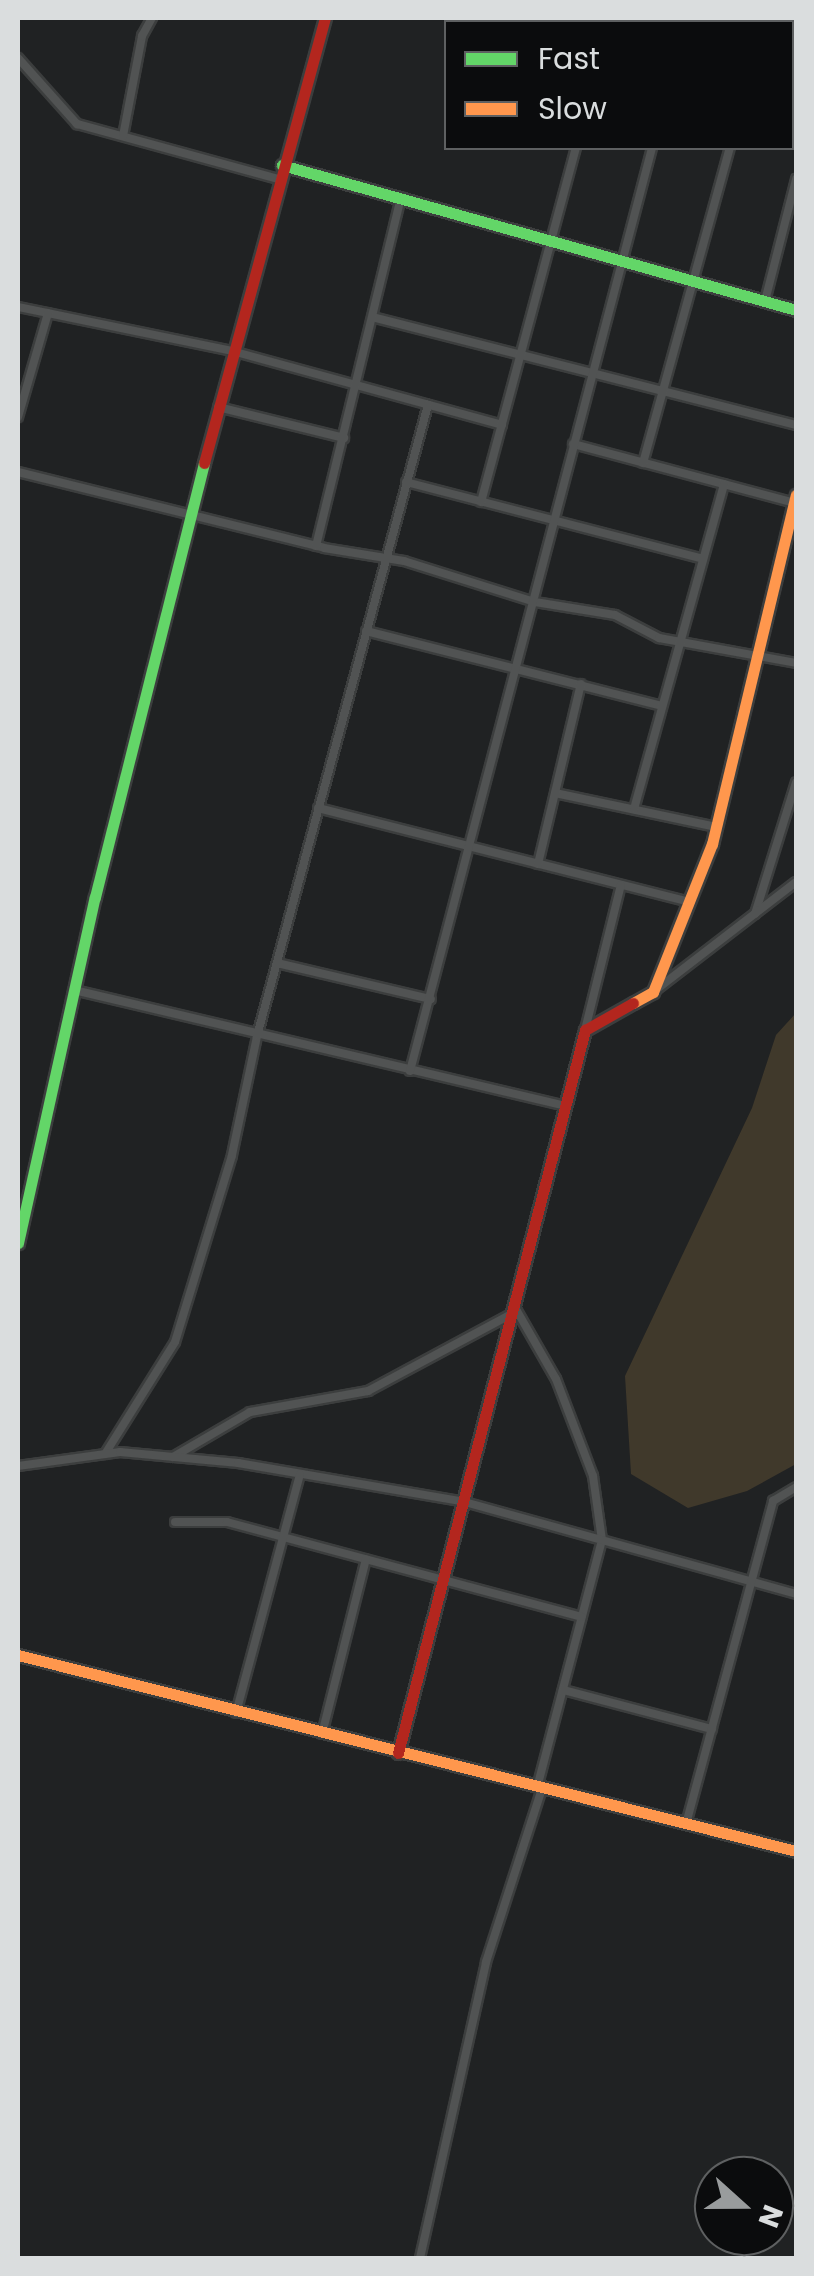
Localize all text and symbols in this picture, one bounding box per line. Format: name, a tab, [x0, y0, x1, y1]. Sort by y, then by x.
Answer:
legend	[444, 20, 794, 150]
text: Fast	[538, 37, 600, 80]
text: Slow	[538, 87, 607, 130]
north arrow	[694, 2156, 794, 2256]
text: N	[749, 2199, 793, 2233]

